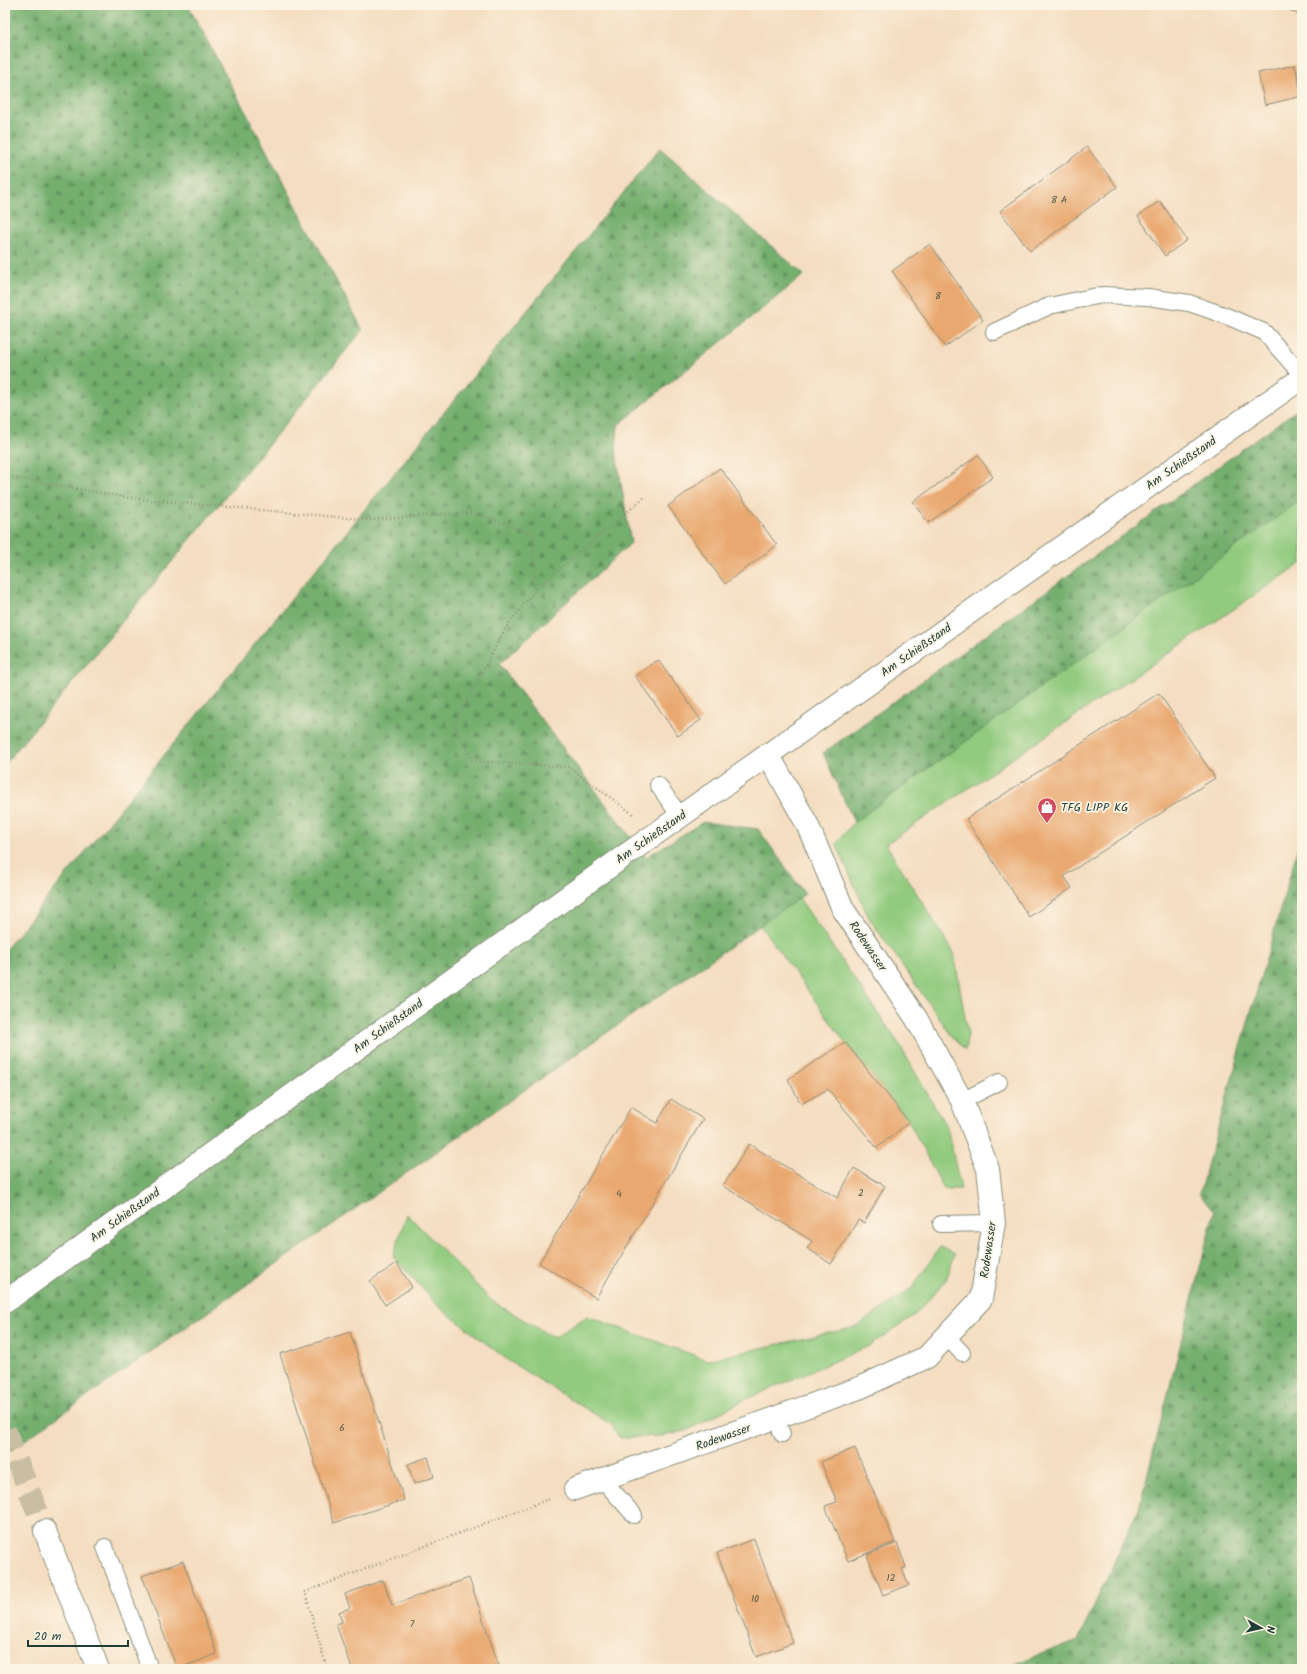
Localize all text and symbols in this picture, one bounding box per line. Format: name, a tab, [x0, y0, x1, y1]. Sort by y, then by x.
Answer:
house number: 8 A	[1051, 192, 1067, 208]
house number: 8	[935, 288, 942, 304]
street label: Am Schießstand	[1142, 431, 1221, 495]
street label: Am Schießstand	[877, 618, 956, 682]
shop icon: TFG LIPP KG	[1036, 796, 1058, 824]
place label: TFG LIPP KG	[1061, 798, 1128, 817]
street label: Am Schießstand	[612, 805, 691, 869]
street label: Rodewasser	[844, 917, 892, 976]
street label: Am Schießstand	[349, 994, 428, 1058]
street label: Am Schießstand	[86, 1183, 165, 1247]
house number: 2	[858, 1185, 864, 1201]
house number: 4	[616, 1186, 622, 1202]
street label: Rodewasser	[975, 1219, 1002, 1280]
street label: Rodewasser	[693, 1418, 754, 1456]
house number: 6	[339, 1420, 345, 1436]
house number: 12	[887, 1570, 896, 1586]
house number: 10	[751, 1591, 759, 1607]
north arrow	[1241, 1608, 1281, 1648]
house number: 7	[410, 1616, 415, 1632]
scale bar	[28, 1622, 128, 1648]
text: N	[1261, 1625, 1279, 1634]
text: 20 m	[34, 1627, 62, 1646]

